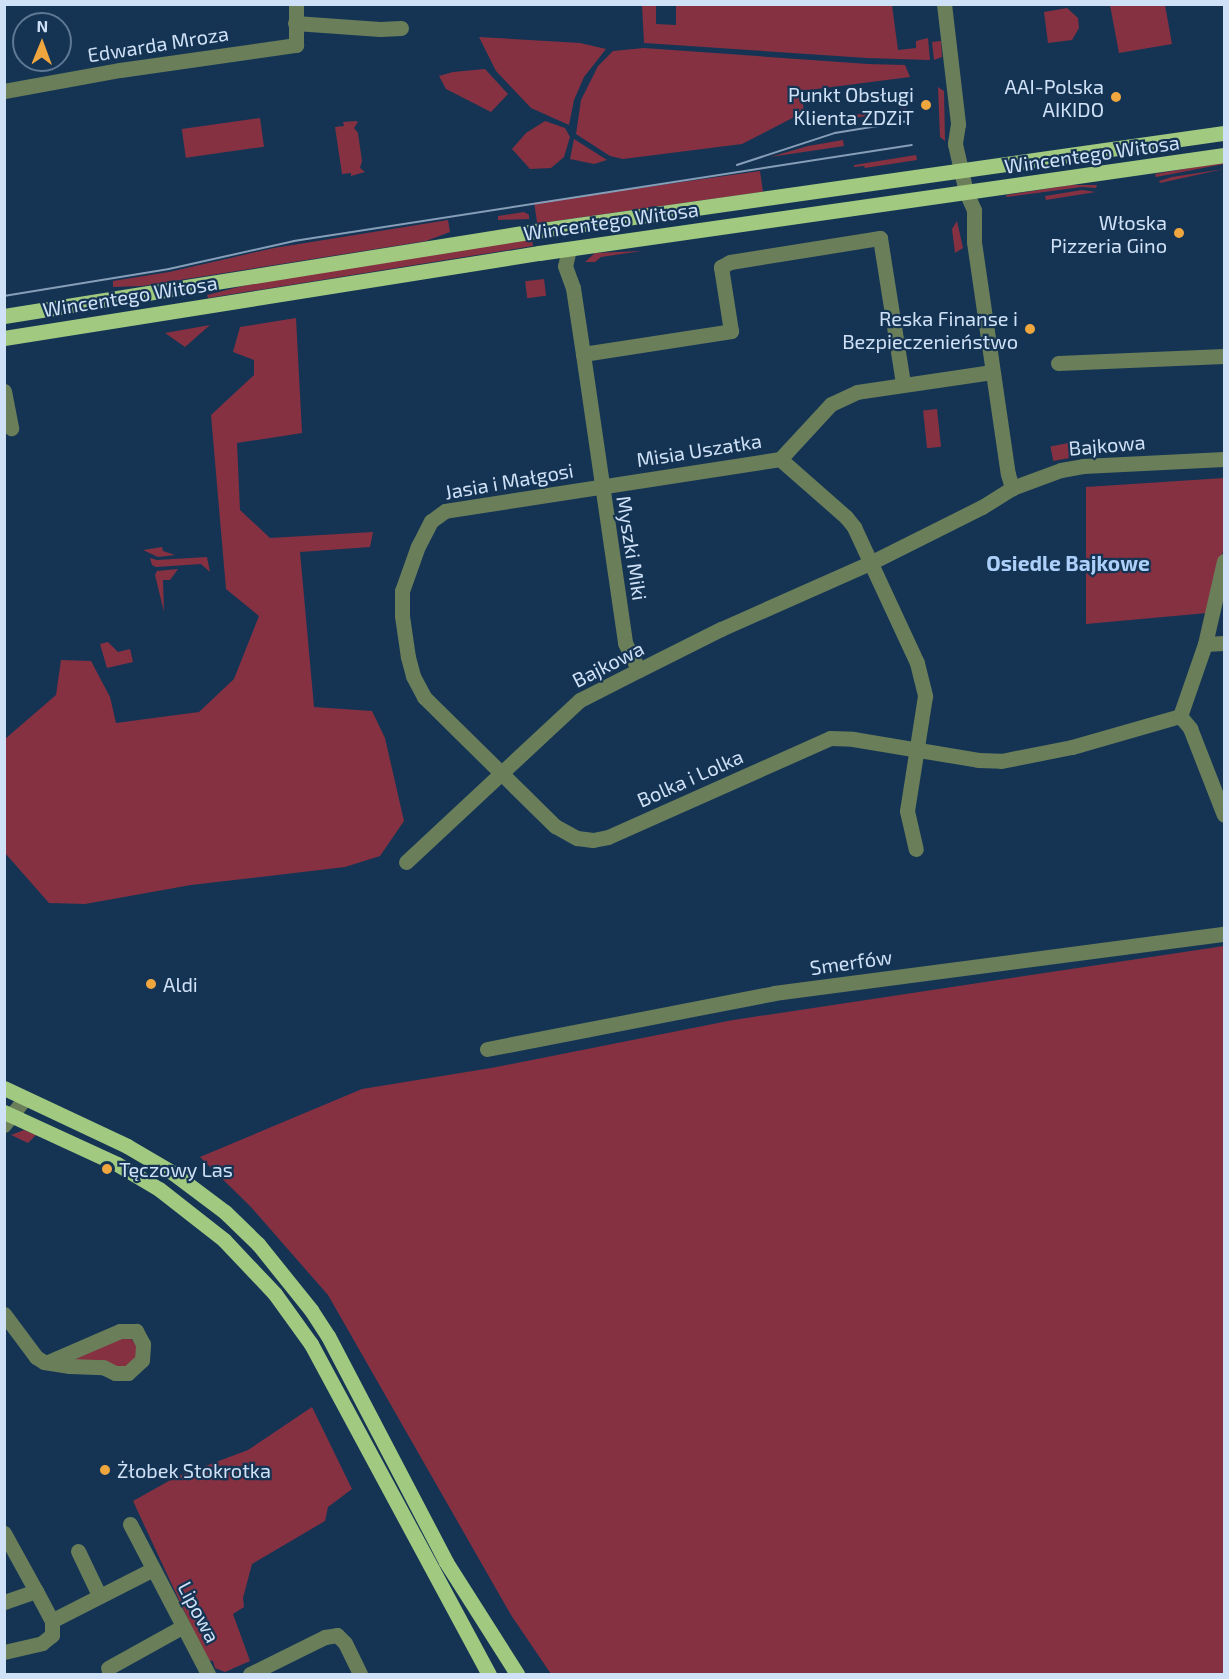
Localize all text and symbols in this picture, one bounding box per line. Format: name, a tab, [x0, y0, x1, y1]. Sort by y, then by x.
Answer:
north arrow	[12, 12, 72, 72]
text: N	[36, 16, 48, 35]
street label: Edwarda Mroza	[86, 21, 230, 67]
place label: AAI-Polska AIKIDO	[1005, 74, 1104, 121]
place label: Punkt Obsługi Klienta ZDZiT	[788, 82, 914, 129]
marker: AAI-Polska AIKIDO	[1109, 90, 1123, 104]
marker: Punkt Obsługi Klienta ZDZiT	[919, 98, 933, 112]
street label: Wincentego Witosa	[1003, 130, 1181, 178]
street label: Wincentego Witosa	[522, 197, 700, 245]
place label: Włoska Pizzeria Gino	[1050, 210, 1167, 257]
marker: Włoska Pizzeria Gino	[1172, 226, 1186, 240]
street label: Wincentego Witosa	[41, 270, 219, 322]
place label: Reska Finanse i Bezpieczenieństwo	[842, 306, 1018, 353]
marker: Reska Finanse i Bezpieczenieństwo	[1023, 322, 1037, 336]
street label: Misia Uszatka	[635, 428, 763, 472]
street label: Bajkowa	[1068, 430, 1146, 460]
street label: Jasia i Małgosi	[443, 458, 575, 504]
street label: Myszki Miki	[612, 494, 652, 602]
district label: Osiedle Bajkowe	[986, 550, 1150, 576]
street label: Bajkowa	[568, 636, 648, 692]
street label: Bolka i Lolka	[633, 744, 747, 812]
street label: Smerfów	[808, 944, 894, 980]
place label: Aldi	[163, 972, 198, 996]
marker: Aldi	[144, 977, 158, 991]
place label: Tęczowy Las	[119, 1157, 233, 1181]
marker: Tęczowy Las	[100, 1162, 114, 1176]
place label: Żłobek Stokrotka	[117, 1458, 271, 1482]
marker: Żłobek Stokrotka	[98, 1463, 112, 1477]
street label: Lipowa	[173, 1577, 225, 1647]

